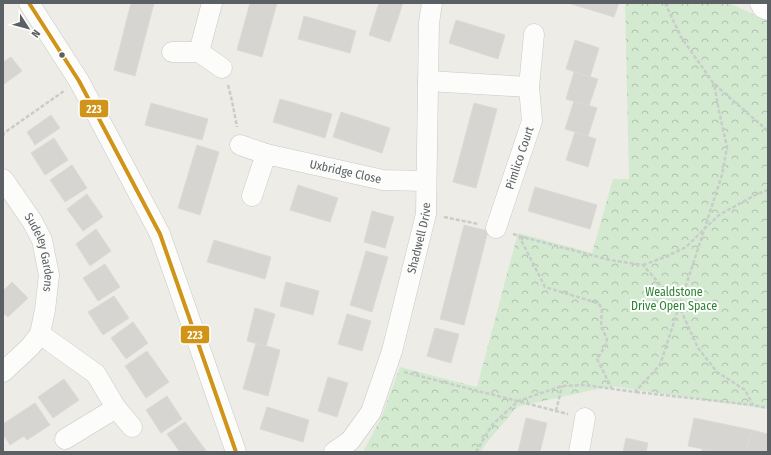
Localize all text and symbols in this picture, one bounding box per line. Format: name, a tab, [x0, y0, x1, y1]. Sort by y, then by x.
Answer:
north arrow	[8, 8, 48, 48]
text: N	[28, 27, 43, 40]
unlabelled marker	[57, 50, 67, 60]
line badge: 223	[79, 99, 109, 118]
text: 223	[85, 103, 102, 116]
street label: Pimlico Court	[503, 125, 537, 191]
street label: Uxbridge Close	[308, 157, 383, 186]
street label: Shadwell Drive	[404, 202, 433, 275]
street label: Sudeley Gardens	[22, 210, 56, 293]
park label: Wealdstone Drive Open Space	[631, 285, 717, 313]
line badge: 223	[180, 325, 210, 344]
text: 223	[186, 329, 203, 342]

